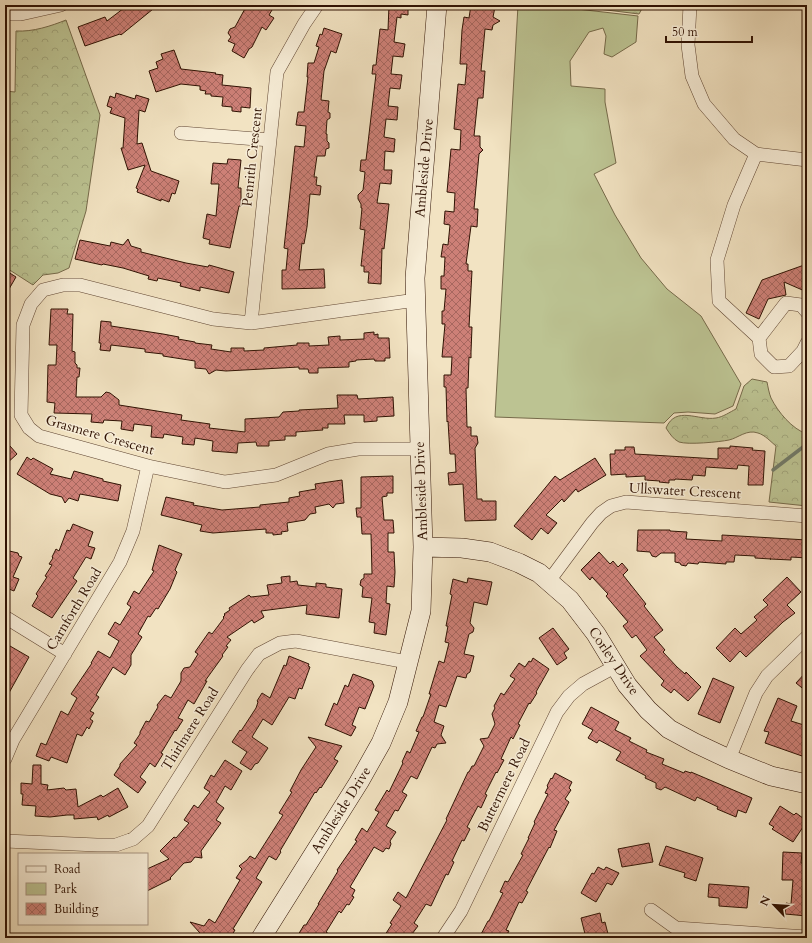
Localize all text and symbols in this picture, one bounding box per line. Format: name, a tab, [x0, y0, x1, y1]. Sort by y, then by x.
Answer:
scale bar	[666, 18, 752, 44]
text: 50 m	[672, 24, 699, 40]
street label: Penrith Crescent	[237, 106, 267, 207]
street label: Ambleside Drive	[410, 118, 438, 218]
street label: Grasmere Crescent	[43, 410, 157, 460]
street label: Ambleside Drive	[410, 441, 432, 541]
street label: Ullswater Crescent	[629, 479, 742, 503]
street label: Carnforth Road	[42, 564, 106, 654]
street label: Corley Drive	[584, 623, 644, 699]
street label: Thirlmere Road	[157, 683, 223, 774]
street label: Buttermere Road	[473, 735, 535, 835]
street label: Ambleside Drive	[307, 763, 375, 857]
legend	[18, 853, 148, 925]
text: Road	[54, 861, 81, 877]
text: Park	[54, 881, 78, 897]
north arrow	[754, 885, 794, 925]
text: N	[757, 893, 774, 908]
text: Building	[54, 901, 99, 917]

